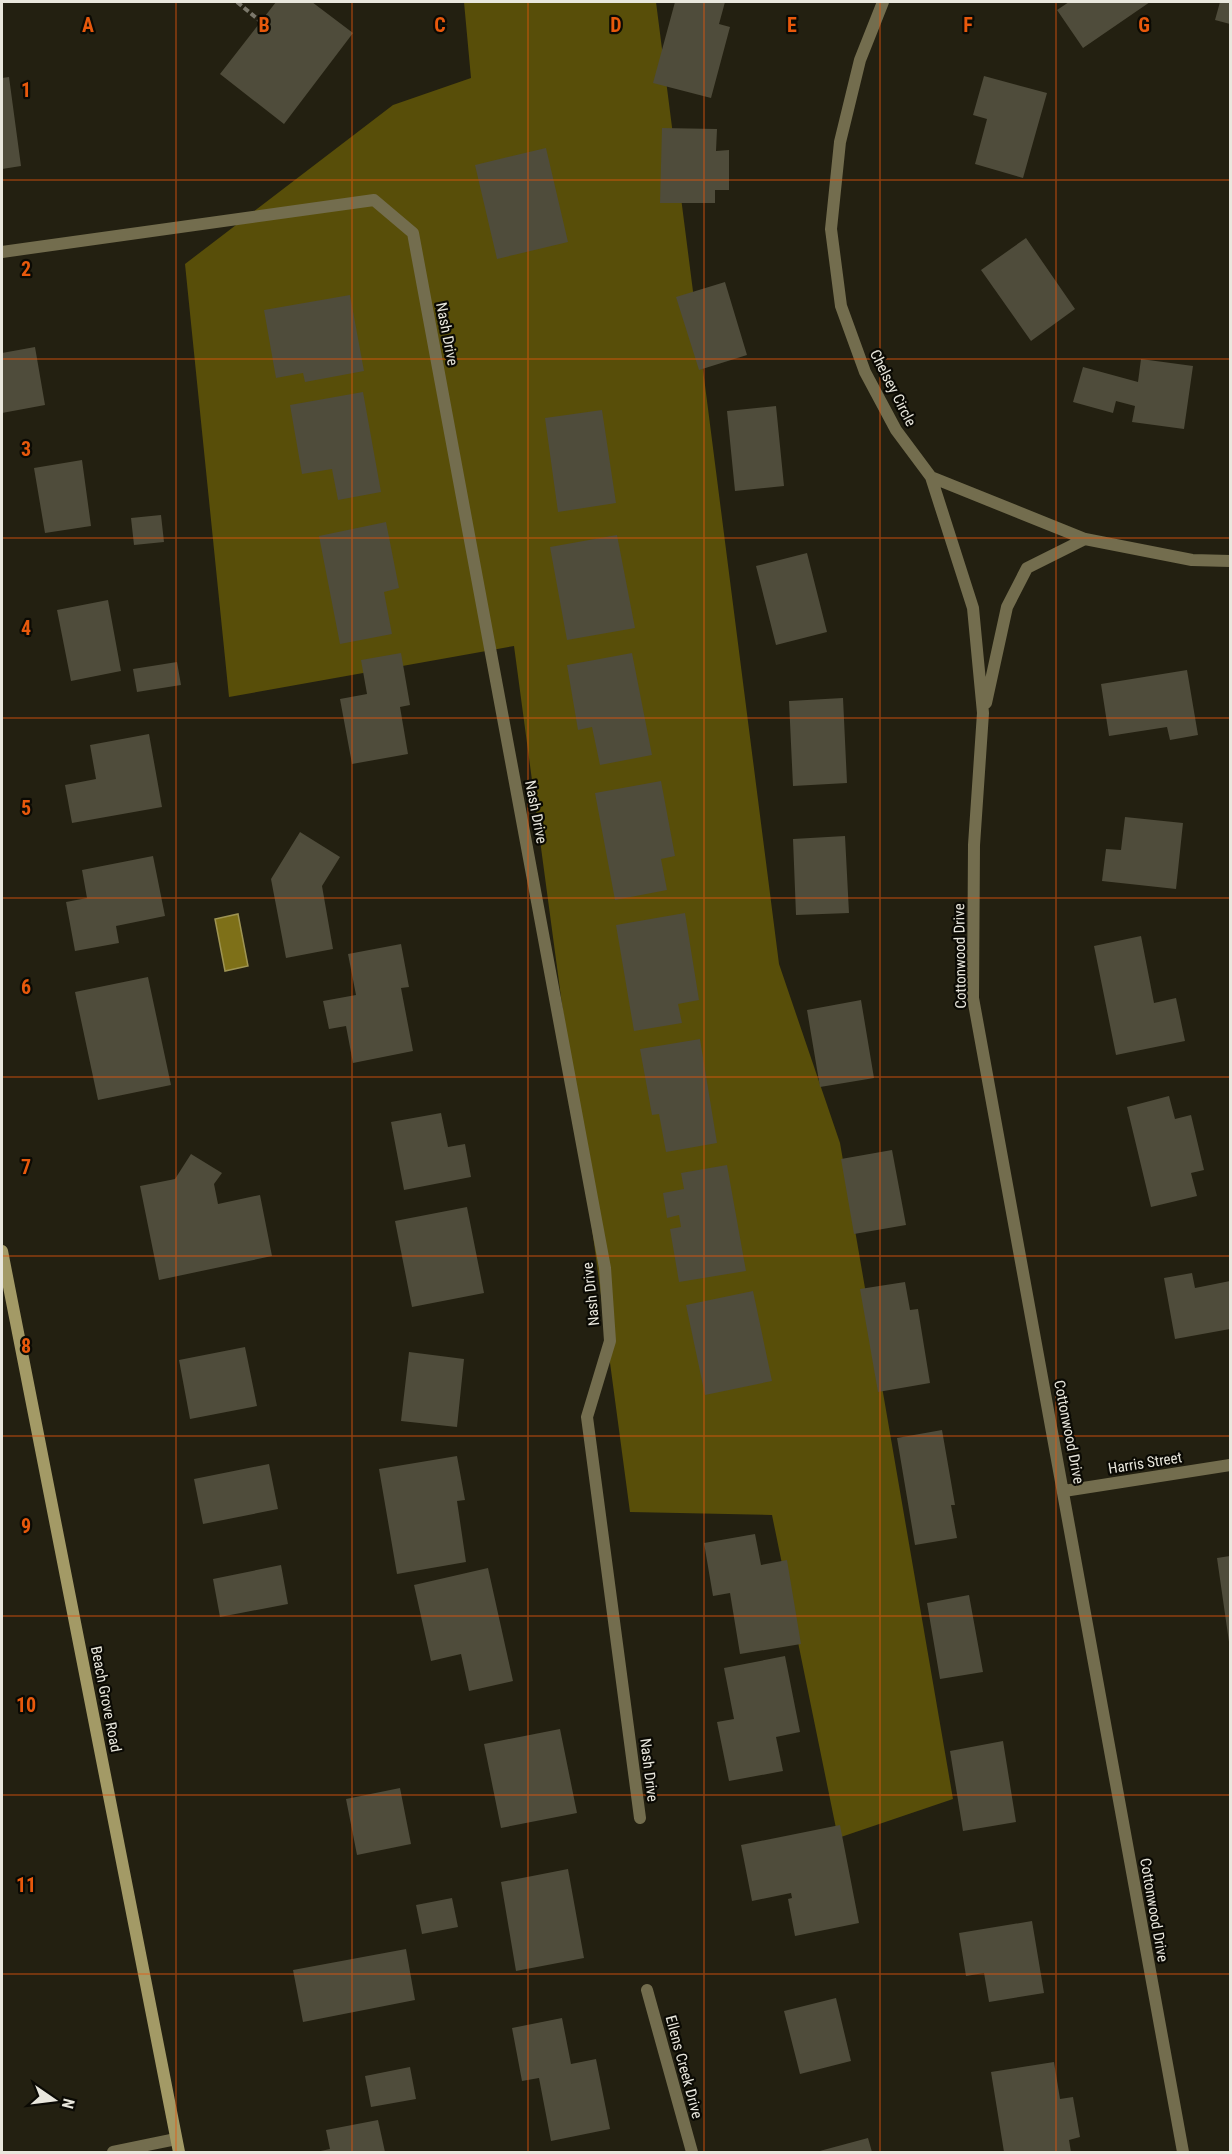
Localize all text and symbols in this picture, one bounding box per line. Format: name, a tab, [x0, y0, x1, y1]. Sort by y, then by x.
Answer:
text: A	[82, 13, 94, 37]
text: B	[258, 13, 270, 37]
text: C	[434, 13, 446, 37]
text: D	[610, 13, 622, 37]
text: E	[787, 13, 797, 37]
text: F	[963, 13, 973, 37]
text: G	[1138, 13, 1150, 37]
text: 1	[21, 78, 31, 102]
text: 2	[21, 257, 31, 281]
street label: Nash Drive	[432, 301, 462, 367]
street label: Chelsey Circle	[866, 347, 920, 429]
text: 3	[21, 437, 31, 461]
text: 4	[21, 616, 31, 640]
street label: Nash Drive	[521, 779, 551, 845]
text: 5	[21, 796, 31, 820]
street label: Cottonwood Drive	[950, 903, 970, 1009]
text: 6	[21, 975, 31, 999]
text: 7	[21, 1155, 31, 1179]
street label: Nash Drive	[579, 1261, 603, 1327]
text: 8	[21, 1334, 31, 1358]
street label: Cottonwood Drive	[1050, 1379, 1088, 1485]
street label: Harris Street	[1107, 1448, 1183, 1478]
text: 9	[21, 1514, 31, 1538]
street label: Beach Grove Road	[87, 1644, 125, 1754]
text: 10	[16, 1693, 36, 1717]
street label: Nash Drive	[636, 1737, 662, 1803]
street label: Cottonwood Drive	[1136, 1857, 1172, 1963]
text: 11	[16, 1873, 36, 1897]
street label: Ellens Creek Drive	[662, 2013, 706, 2121]
north arrow	[24, 2070, 84, 2130]
text: N	[58, 2096, 78, 2111]

